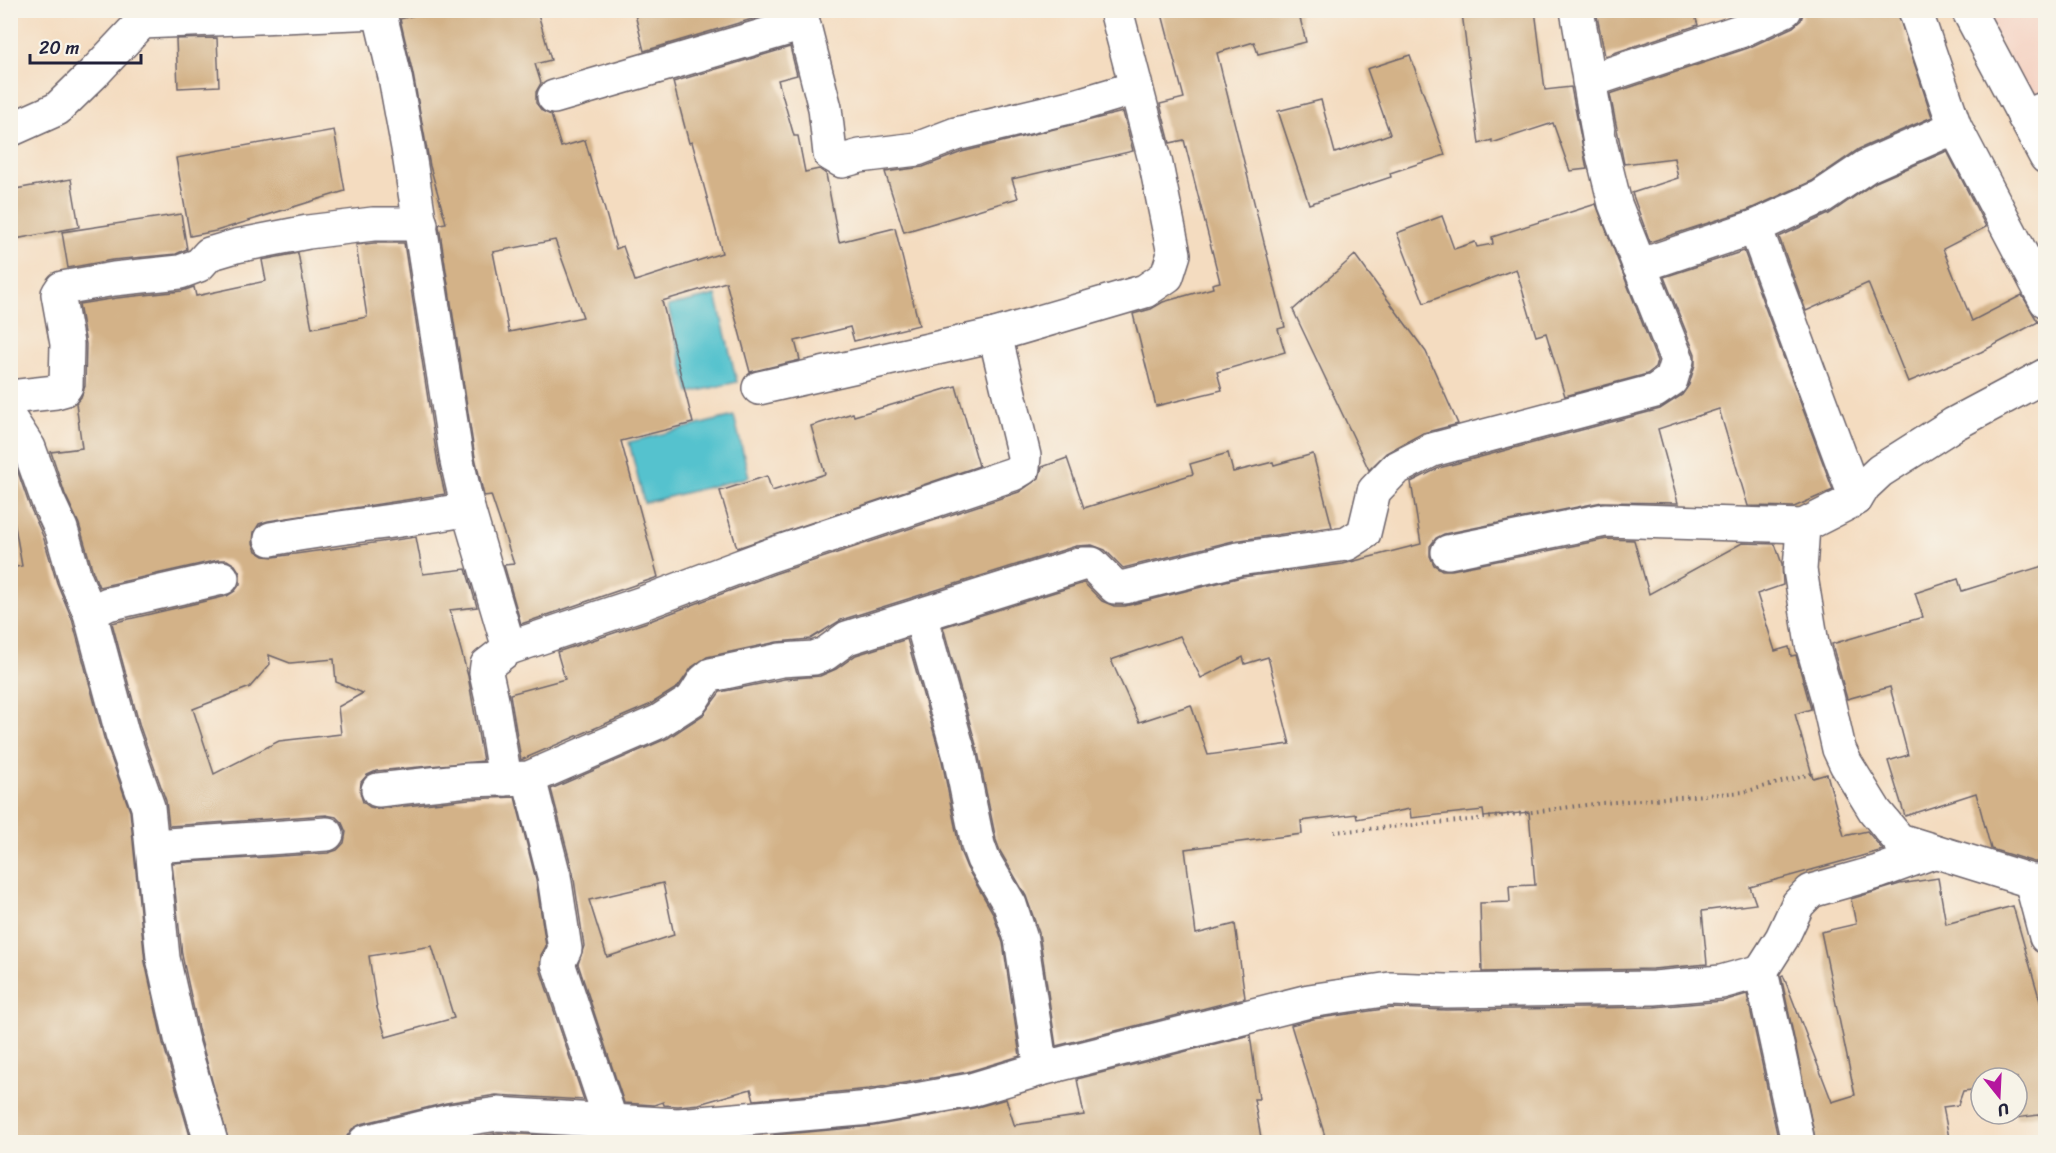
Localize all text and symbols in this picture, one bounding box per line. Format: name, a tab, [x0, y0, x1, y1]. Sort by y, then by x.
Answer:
scale bar	[30, 27, 141, 65]
text: 20 m	[39, 32, 79, 64]
north arrow	[1969, 1066, 2029, 1126]
text: U	[1993, 1094, 2013, 1126]

